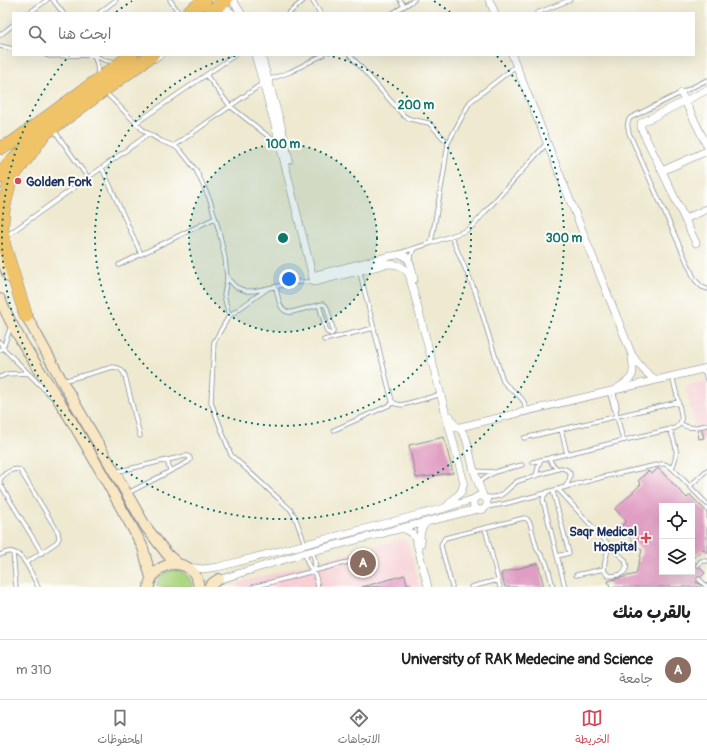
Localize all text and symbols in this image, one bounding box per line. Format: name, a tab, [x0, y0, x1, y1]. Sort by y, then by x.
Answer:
search box	[12, 12, 695, 56]
icon: search	[26, 23, 48, 45]
text: ابحث هنا	[58, 25, 111, 44]
text: 200 m	[398, 98, 435, 113]
text: 100 m	[266, 137, 301, 152]
place label: Golden Fork	[26, 174, 92, 190]
marker: Golden Fork	[13, 176, 23, 186]
centre of rings	[276, 231, 290, 245]
text: 300 m	[546, 231, 583, 246]
your location	[279, 269, 299, 289]
map controls	[659, 503, 695, 575]
button: locate	[659, 503, 695, 539]
place label: Saqr Medical Hospital	[569, 524, 637, 555]
marker: Saqr Medical Hospital	[640, 532, 652, 544]
button: layers	[659, 539, 695, 575]
pin: A	[350, 548, 376, 578]
text: بالقرب منك	[613, 602, 691, 623]
text: University of RAK Medecine and Science	[401, 650, 653, 669]
text: 310 m	[16, 662, 52, 678]
text: A	[674, 662, 682, 678]
text: جامعة	[619, 671, 653, 687]
tab: المحفوظات	[98, 707, 143, 749]
tab: الاتجاهات	[338, 707, 380, 749]
tab: الخريطة	[575, 707, 610, 749]

